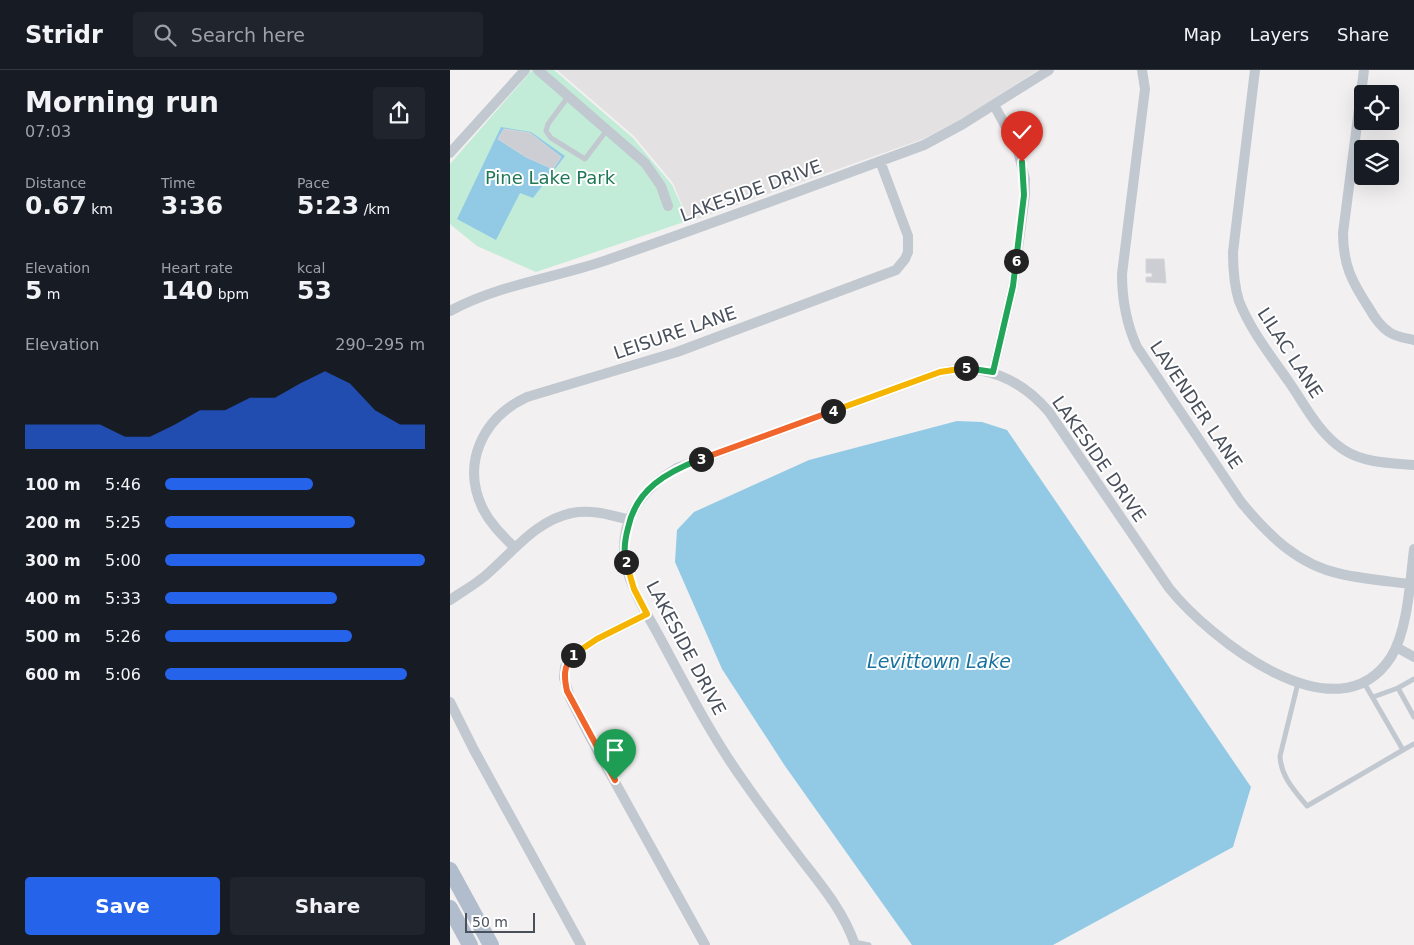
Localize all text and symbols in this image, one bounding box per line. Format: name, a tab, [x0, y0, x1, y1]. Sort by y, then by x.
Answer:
search box	[133, 12, 483, 57]
text: Stridr	[25, 21, 103, 49]
icon: search	[151, 21, 179, 49]
text: Search here	[191, 24, 305, 46]
text: Map	[1183, 24, 1221, 45]
text: Layers	[1249, 24, 1309, 45]
text: Share	[1337, 24, 1389, 45]
map controls	[1354, 85, 1399, 185]
button: locate	[1354, 85, 1399, 130]
text: Morning run	[25, 86, 219, 119]
button: share	[373, 87, 425, 139]
pin	[1001, 111, 1043, 162]
icon: check	[1008, 118, 1036, 146]
text: 07:03	[25, 122, 71, 141]
button: layers	[1354, 140, 1399, 185]
street label: LAKESIDE DRIVE	[677, 155, 824, 226]
park label: Pine Lake Park	[485, 167, 616, 188]
text: Distance	[25, 175, 86, 191]
text: Time	[161, 175, 195, 191]
text: Pace	[297, 175, 330, 191]
text: 0.67	[25, 191, 87, 220]
text: 3:36	[161, 191, 223, 220]
text: 5:23	[297, 191, 359, 220]
text: km	[87, 201, 113, 217]
text: /km	[359, 201, 390, 217]
pin: 6	[1004, 248, 1028, 274]
text: 6	[1012, 253, 1021, 269]
text: Elevation	[25, 260, 90, 276]
text: Heart rate	[161, 260, 233, 276]
text: kcal	[297, 260, 325, 276]
text: 5	[25, 276, 42, 305]
text: 140	[161, 276, 213, 305]
text: 53	[297, 276, 332, 305]
text: m	[42, 286, 61, 302]
text: bpm	[213, 286, 249, 302]
street label: LEISURE LANE	[611, 302, 739, 363]
street label: LILAC LANE	[1253, 304, 1327, 402]
text: Elevation	[25, 335, 99, 354]
text: 290–295 m	[335, 335, 425, 354]
street label: LAVENDER LANE	[1146, 337, 1247, 473]
pin: 5	[954, 356, 978, 380]
text: 5	[962, 360, 971, 376]
street label: LAKESIDE DRIVE	[1048, 392, 1151, 526]
pin: 4	[820, 398, 846, 424]
text: 4	[829, 403, 838, 419]
pin: 3	[688, 446, 714, 472]
text: 3	[697, 451, 706, 467]
text: 100 m	[25, 475, 81, 494]
text: 5:46	[105, 475, 141, 494]
text: 200 m	[25, 513, 81, 532]
text: 5:25	[105, 513, 141, 532]
pin: 2	[614, 550, 638, 574]
text: 300 m	[25, 551, 81, 570]
text: 5:00	[105, 551, 141, 570]
text: 2	[622, 554, 631, 570]
street label: LAKESIDE DRIVE	[642, 577, 731, 718]
text: 400 m	[25, 589, 81, 608]
text: 5:33	[105, 589, 141, 608]
text: 500 m	[25, 627, 81, 646]
text: 5:26	[105, 627, 141, 646]
pin: 1	[560, 642, 586, 668]
text: 1	[569, 647, 578, 663]
water label: Levittown Lake	[867, 650, 1011, 672]
text: 600 m	[25, 665, 81, 684]
text: 5:06	[105, 665, 141, 684]
pin	[594, 729, 636, 780]
icon: arrive	[601, 736, 629, 764]
button: Save	[25, 877, 220, 935]
button: Share	[230, 877, 425, 935]
scale bar	[465, 910, 535, 933]
text: 50 m	[472, 914, 508, 930]

